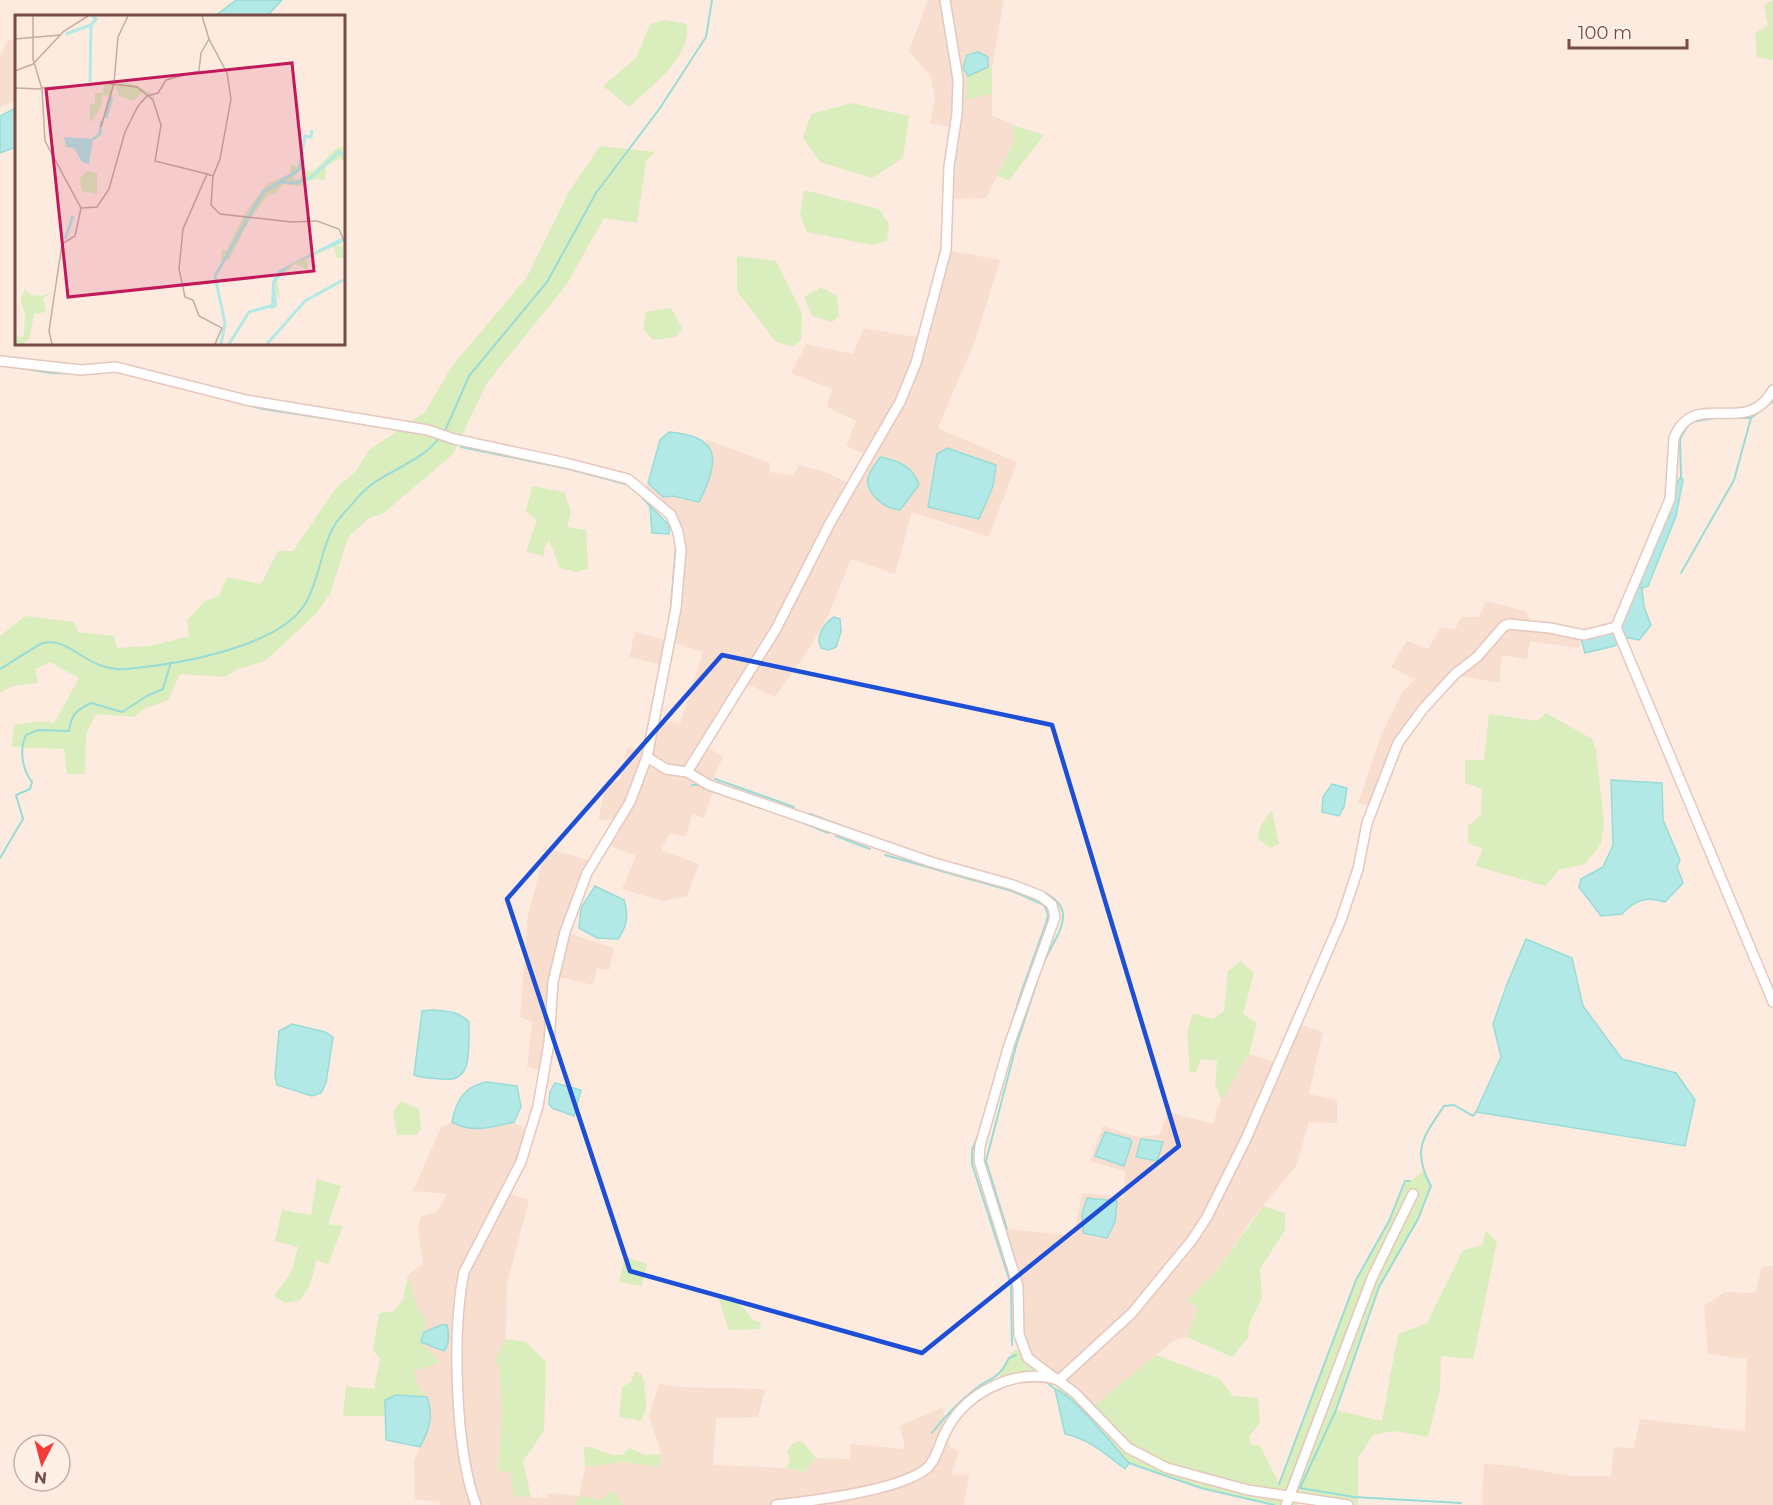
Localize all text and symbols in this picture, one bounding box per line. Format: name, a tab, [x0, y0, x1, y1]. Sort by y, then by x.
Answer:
scale bar	[1569, 12, 1688, 50]
inset map	[15, 15, 345, 345]
text: 100 m	[1578, 22, 1632, 44]
north arrow	[12, 1433, 72, 1493]
text: N	[33, 1467, 48, 1488]

